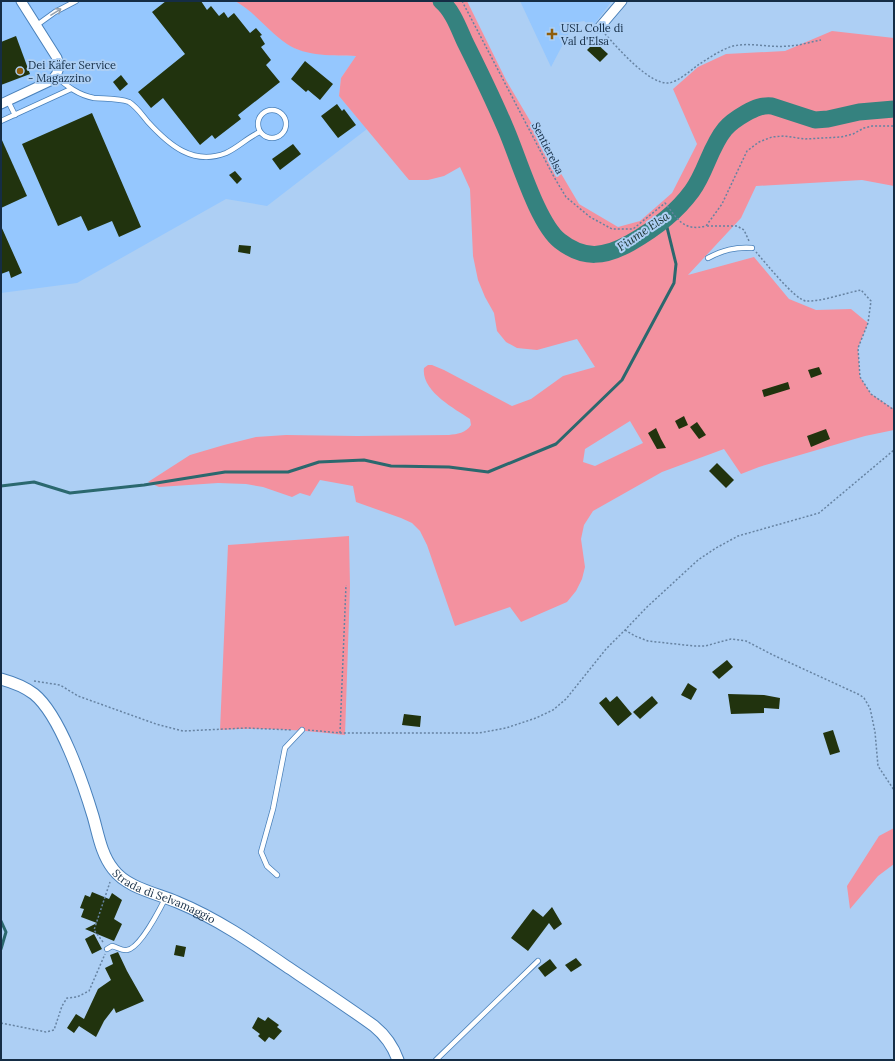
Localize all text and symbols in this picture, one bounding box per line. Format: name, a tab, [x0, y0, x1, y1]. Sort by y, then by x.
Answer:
one-way arrow	[50, 8, 61, 17]
place label: USL Colle di Val d'Elsa	[560, 21, 623, 48]
marker: USL Colle di Val d'Elsa	[546, 28, 558, 40]
place label: Dei Käfer Service - Magazzino	[28, 58, 116, 85]
marker: Dei Käfer Service - Magazzino	[15, 66, 25, 76]
street label: Sentierelsa	[529, 120, 567, 177]
water label: Fiume Elsa	[614, 208, 672, 254]
street label: Strada di Selvamaggio	[109, 866, 218, 926]

